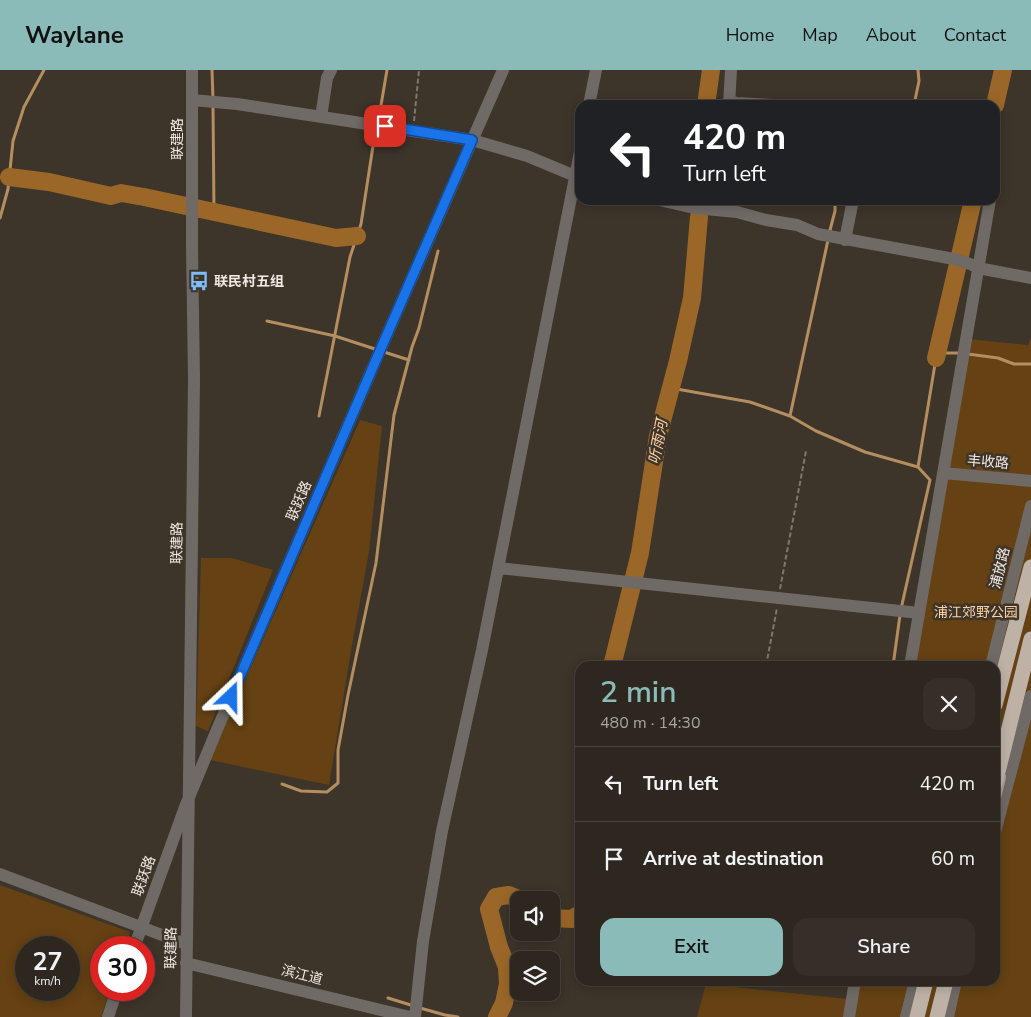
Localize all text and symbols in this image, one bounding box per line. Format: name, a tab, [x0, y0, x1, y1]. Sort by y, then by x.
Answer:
text: Waylane	[25, 19, 124, 51]
text: Home	[726, 23, 774, 47]
text: Map	[802, 23, 838, 47]
text: About	[866, 23, 916, 47]
text: Contact	[944, 23, 1006, 47]
pin	[364, 105, 406, 147]
icon: arrive	[371, 112, 399, 140]
text: 420 m	[683, 114, 786, 161]
street label: 联建路	[168, 118, 187, 160]
icon: left	[600, 120, 665, 185]
text: Turn left	[683, 159, 766, 189]
bus stop icon: 联民村五组	[188, 270, 210, 292]
place label: 联民村五组	[214, 272, 284, 291]
water label: 听雨河	[644, 415, 673, 466]
street label: 丰收路	[966, 451, 1010, 473]
street label: 联跃路	[282, 478, 316, 524]
street label: 联建路	[167, 522, 187, 564]
street label: 浦放路	[986, 545, 1014, 591]
park label: 浦江郊野公园	[934, 603, 1018, 622]
position arrow	[204, 670, 256, 722]
text: 2 min	[600, 672, 676, 713]
button: close	[923, 678, 975, 730]
text: 480 m · 14:30	[600, 712, 701, 734]
icon: left	[600, 770, 628, 798]
text: Turn left	[643, 771, 718, 797]
text: 420 m	[920, 771, 975, 797]
icon: arrive	[600, 845, 628, 873]
text: Arrive at destination	[643, 846, 824, 872]
text: 60 m	[931, 846, 975, 872]
street label: 联跃路	[128, 853, 160, 899]
map controls	[510, 891, 560, 1001]
button: sound	[510, 891, 560, 941]
button: Exit	[600, 918, 783, 976]
button: Share	[793, 918, 975, 976]
street label: 联建路	[161, 927, 181, 969]
speed limit sign: 30	[90, 936, 155, 1001]
text: 27	[32, 945, 63, 979]
button: layers	[510, 951, 560, 1001]
street label: 滨江道	[279, 961, 325, 989]
text: km/h	[34, 973, 61, 989]

